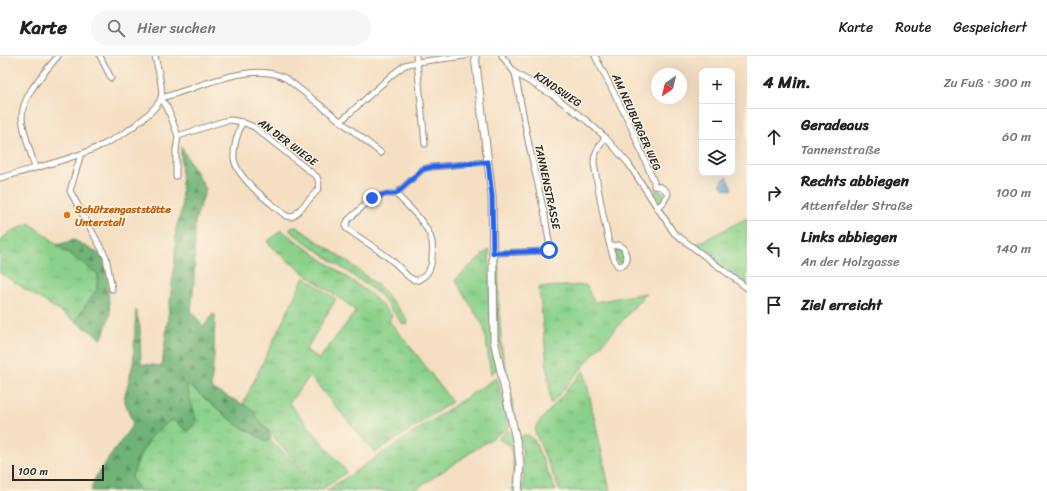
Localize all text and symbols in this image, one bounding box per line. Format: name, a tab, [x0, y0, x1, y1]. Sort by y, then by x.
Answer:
search box	[91, 10, 371, 46]
text: Karte	[20, 11, 67, 44]
text: Hier suchen	[137, 15, 216, 41]
text: Karte	[839, 15, 873, 40]
text: Route	[895, 15, 931, 40]
text: Gespeichert	[953, 15, 1027, 40]
icon: search	[105, 17, 127, 39]
street label: KINDSWEG	[530, 66, 585, 112]
text: 4 Min.	[763, 67, 811, 97]
north arrow	[651, 68, 687, 104]
map controls	[699, 68, 735, 176]
button: +	[699, 68, 735, 104]
street label: AM NEUBURGER WEG	[606, 70, 667, 174]
text: Zu Fuß · 300 m	[943, 71, 1031, 94]
button: −	[699, 104, 735, 140]
text: Geradeaus	[801, 112, 869, 138]
street label: AN DER WIEGE	[253, 113, 322, 172]
text: 60 m	[1002, 125, 1031, 148]
icon: ahead	[763, 126, 785, 148]
text: Tannenstraße	[801, 138, 881, 161]
button: layers	[699, 140, 735, 176]
street label: TANNENSTRASSE	[529, 143, 566, 232]
text: Rechts abbiegen	[801, 168, 909, 194]
text: 100 m	[996, 181, 1031, 204]
icon: right	[763, 182, 785, 204]
route end	[363, 189, 381, 207]
text: Attenfelder Straße	[801, 194, 913, 217]
place label: Schützengaststätte Unterstall	[74, 200, 171, 232]
marker: Schützengaststätte Unterstall	[62, 210, 72, 220]
text: Links abbiegen	[801, 224, 897, 250]
text: 140 m	[996, 237, 1031, 260]
icon: left	[763, 238, 785, 260]
route start	[540, 241, 558, 259]
text: An der Holzgasse	[801, 250, 900, 273]
text: Ziel erreicht	[801, 292, 882, 318]
icon: arrive	[763, 294, 785, 316]
text: 100 m	[18, 462, 48, 481]
scale bar	[12, 463, 104, 482]

